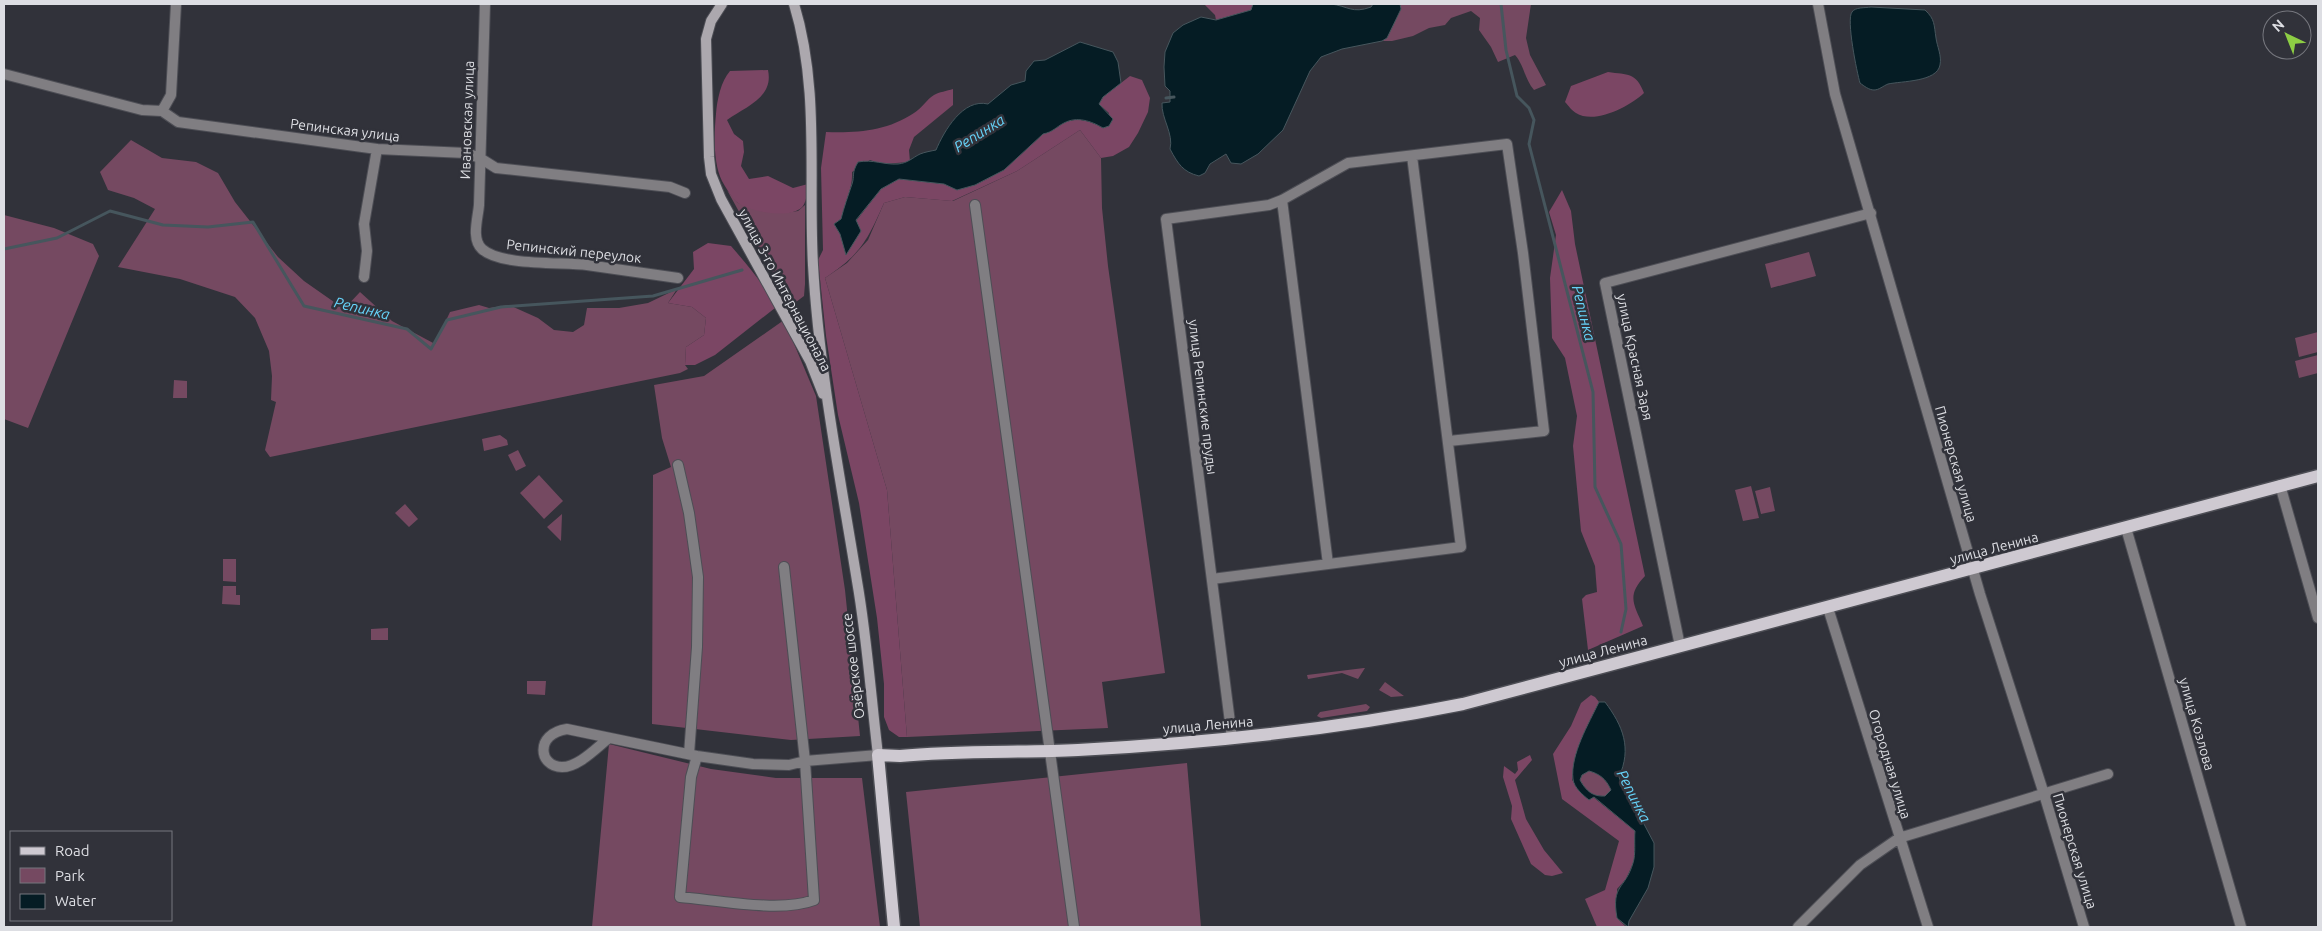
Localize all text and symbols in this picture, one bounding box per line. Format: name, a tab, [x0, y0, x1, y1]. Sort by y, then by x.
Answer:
north arrow	[2262, 10, 2312, 60]
text: N	[2269, 16, 2287, 35]
street label: Ивановская улица	[457, 60, 477, 180]
water label: Репинка	[950, 111, 1008, 155]
street label: Репинская улица	[289, 115, 401, 145]
street label: улица 3-го Интернационала	[735, 206, 835, 374]
street label: Репинский переулок	[506, 236, 642, 266]
water label: Репинка	[1569, 283, 1599, 343]
street label: улица Красная Заря	[1614, 292, 1656, 422]
water label: Репинка	[333, 293, 391, 323]
street label: улица Репинские пруды	[1186, 319, 1220, 475]
street label: Пионерская улица	[1932, 404, 1980, 524]
street label: улица Ленина	[1948, 529, 2040, 567]
street label: Озёрское шоссе	[839, 612, 867, 720]
street label: улица Ленина	[1557, 632, 1649, 670]
street label: улица Козлова	[2176, 676, 2218, 772]
street label: Огородная улица	[1866, 707, 1914, 821]
street label: улица Ленина	[1162, 713, 1254, 737]
water label: Репинка	[1614, 767, 1654, 825]
street label: Пионерская улица	[2050, 791, 2100, 911]
legend	[10, 831, 172, 921]
text: Road	[55, 842, 90, 859]
text: Park	[55, 867, 85, 884]
text: Water	[55, 892, 96, 909]

